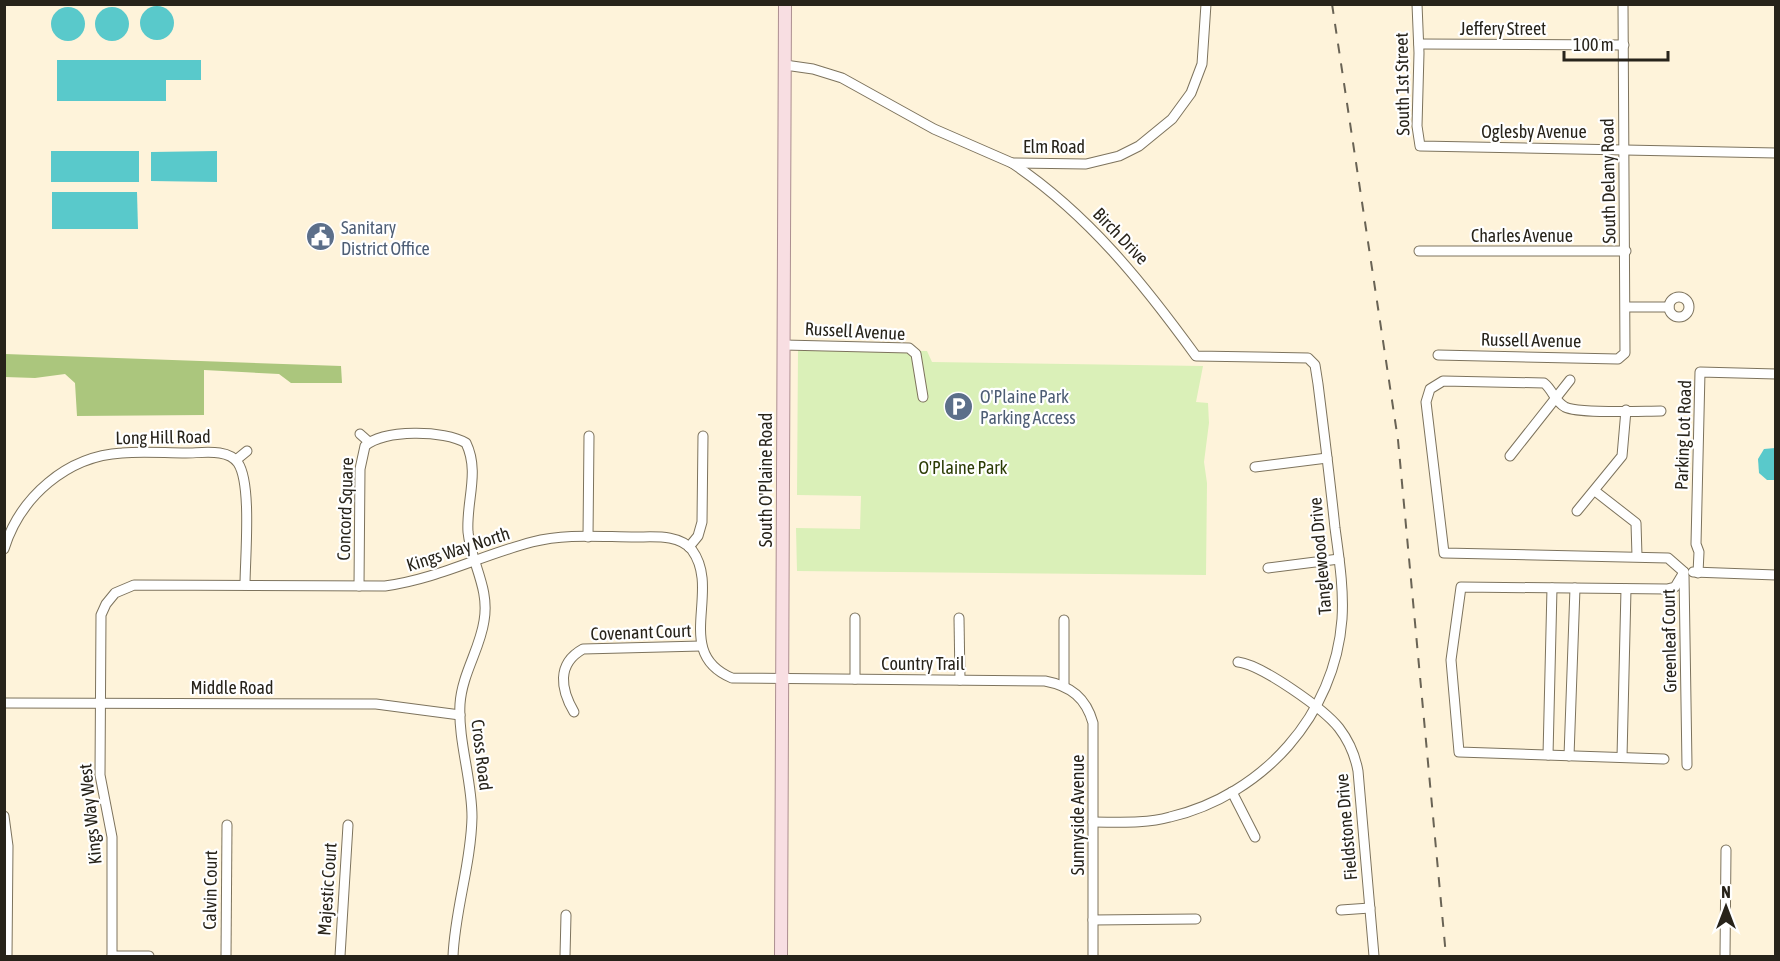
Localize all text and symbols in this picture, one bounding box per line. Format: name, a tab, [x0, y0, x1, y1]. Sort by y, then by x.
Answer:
street label: Jeffery Street	[1460, 18, 1546, 39]
scale bar	[1564, 24, 1668, 62]
street label: South 1st Street	[1391, 32, 1413, 136]
text: 100 m	[1573, 34, 1614, 55]
street label: South Delany Road	[1596, 118, 1620, 244]
street label: Oglesby Avenue	[1481, 121, 1587, 142]
street label: Elm Road	[1023, 136, 1085, 157]
street label: Birch Drive	[1089, 203, 1153, 269]
place label: Sanitary District Office	[341, 217, 430, 259]
public building icon: Sanitary District Office	[304, 221, 336, 253]
street label: Charles Avenue	[1471, 225, 1573, 246]
street label: Russell Avenue	[804, 318, 906, 344]
street label: Russell Avenue	[1481, 329, 1581, 351]
street label: Parking Lot Road	[1671, 380, 1695, 490]
place label: O'Plaine Park Parking Access	[980, 386, 1076, 428]
parking icon: O'Plaine Park Parking Access	[943, 390, 975, 422]
street label: South O'Plaine Road	[755, 413, 776, 547]
street label: Long Hill Road	[115, 426, 211, 448]
street label: Concord Square	[333, 457, 357, 561]
park label: O'Plaine Park	[919, 457, 1008, 478]
street label: Tanglewood Drive	[1304, 497, 1336, 615]
street label: Kings Way North	[404, 522, 512, 576]
street label: Greenleaf Court	[1658, 589, 1680, 693]
street label: Covenant Court	[590, 620, 692, 644]
street label: Country Trail	[881, 653, 965, 674]
street label: Middle Road	[191, 677, 273, 698]
street label: Cross Road	[467, 718, 497, 792]
street label: Sunnyside Avenue	[1067, 755, 1088, 875]
street label: Kings Way West	[74, 763, 106, 865]
street label: Fieldstone Drive	[1331, 773, 1361, 881]
street label: Majestic Court	[313, 842, 341, 936]
street label: Calvin Court	[199, 850, 221, 930]
north arrow	[1696, 877, 1756, 937]
text: N	[1721, 883, 1731, 901]

